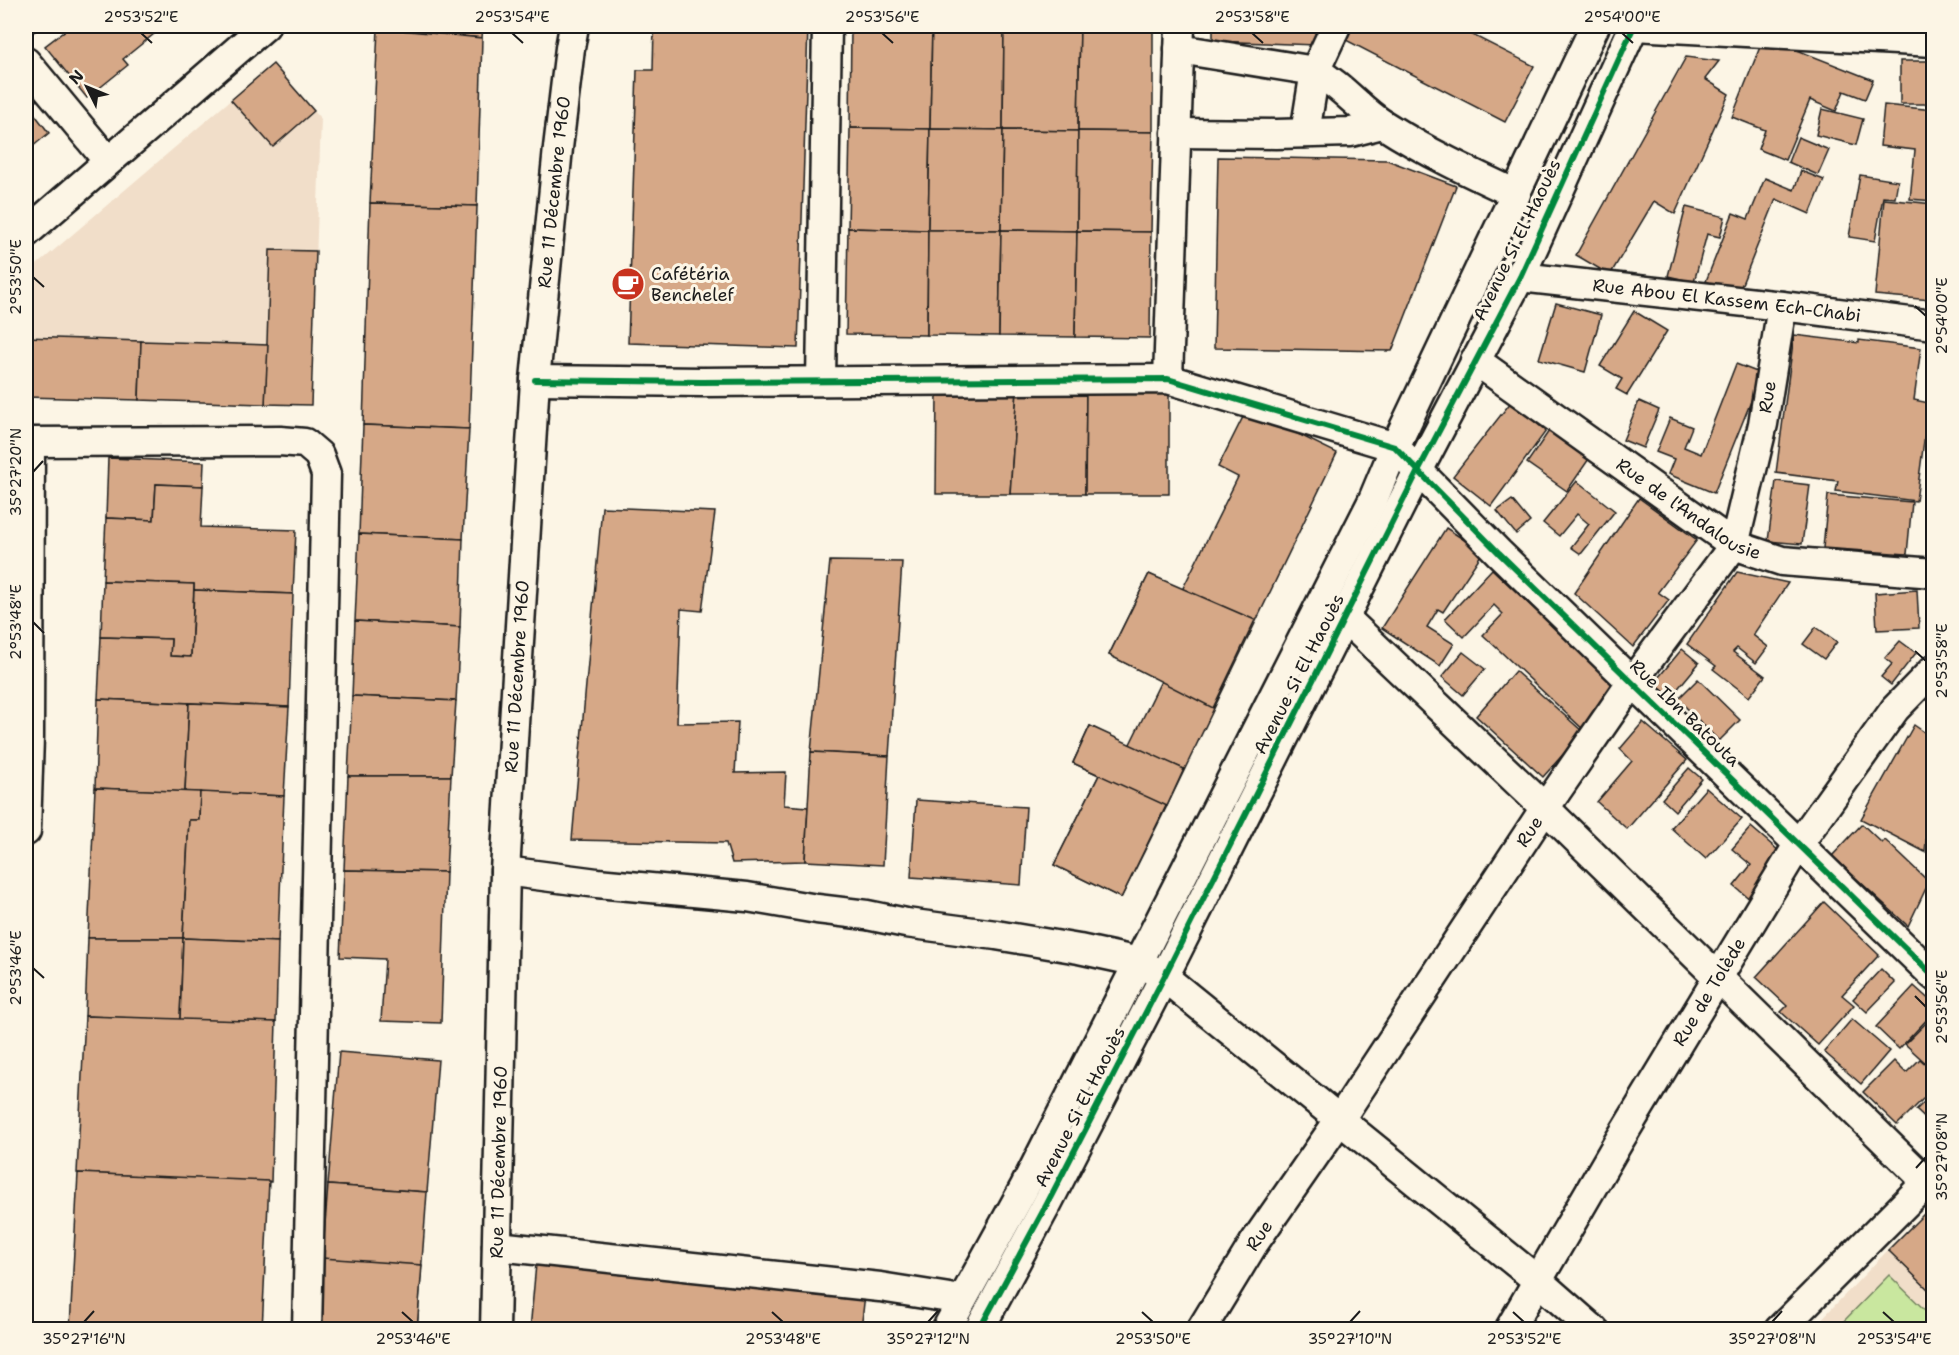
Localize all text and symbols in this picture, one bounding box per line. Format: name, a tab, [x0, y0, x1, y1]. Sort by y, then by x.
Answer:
text: 2°53'52"E	[104, 7, 178, 27]
text: 2°53'54"E	[474, 7, 550, 27]
text: 2°53'56"E	[845, 7, 919, 27]
text: 2°53'58"E	[1214, 7, 1290, 27]
text: 2°54'00"E	[1583, 7, 1661, 27]
north arrow	[57, 57, 117, 117]
text: N	[64, 65, 88, 89]
street label: Rue 11 Décembre 1960	[532, 94, 576, 289]
street label: Avenue Si El Haouès	[1467, 155, 1567, 325]
text: 2°53'50"E	[6, 239, 26, 315]
place label: Cafétéria Benchelef	[651, 262, 735, 307]
cafe icon: Cafétéria Benchelef	[610, 266, 646, 302]
street label: Rue Abou El Kassem Ech-Chabi	[1591, 273, 1862, 328]
text: 2°54'00"E	[1932, 277, 1952, 355]
street label: Rue	[1753, 379, 1782, 415]
text: 35°27'20"N	[6, 428, 26, 516]
street label: Rue de l'Andalousie	[1611, 453, 1764, 565]
street label: Rue 11 Décembre 1960	[499, 579, 535, 774]
text: 2°53'48"E	[6, 584, 26, 660]
street label: Avenue Si El Haouès	[1248, 590, 1350, 758]
text: 2°53'58"E	[1932, 623, 1952, 699]
street label: Rue Ibn Batouta	[1625, 654, 1745, 772]
street label: Rue	[1510, 811, 1548, 852]
text: 2°53'46"E	[6, 930, 26, 1006]
street label: Rue de Tolède	[1667, 933, 1751, 1051]
text: 2°53'56"E	[1932, 970, 1952, 1044]
street label: Avenue Si El Haouès	[1029, 1023, 1131, 1191]
street label: Rue 11 Décembre 1960	[485, 1065, 513, 1259]
text: 35°27'08"N	[1932, 1113, 1952, 1201]
street label: Rue	[1240, 1215, 1278, 1255]
text: 35°27'16"N	[42, 1329, 126, 1349]
text: 2°53'46"E	[375, 1329, 451, 1349]
text: 2°53'48"E	[745, 1329, 821, 1349]
text: 35°27'12"N	[886, 1329, 970, 1349]
text: 2°53'50"E	[1115, 1329, 1191, 1349]
text: 35°27'10"N	[1308, 1329, 1392, 1349]
text: 2°53'52"E	[1487, 1329, 1561, 1349]
text: 35°27'08"N	[1728, 1329, 1816, 1349]
text: 2°53'54"E	[1856, 1329, 1932, 1349]

